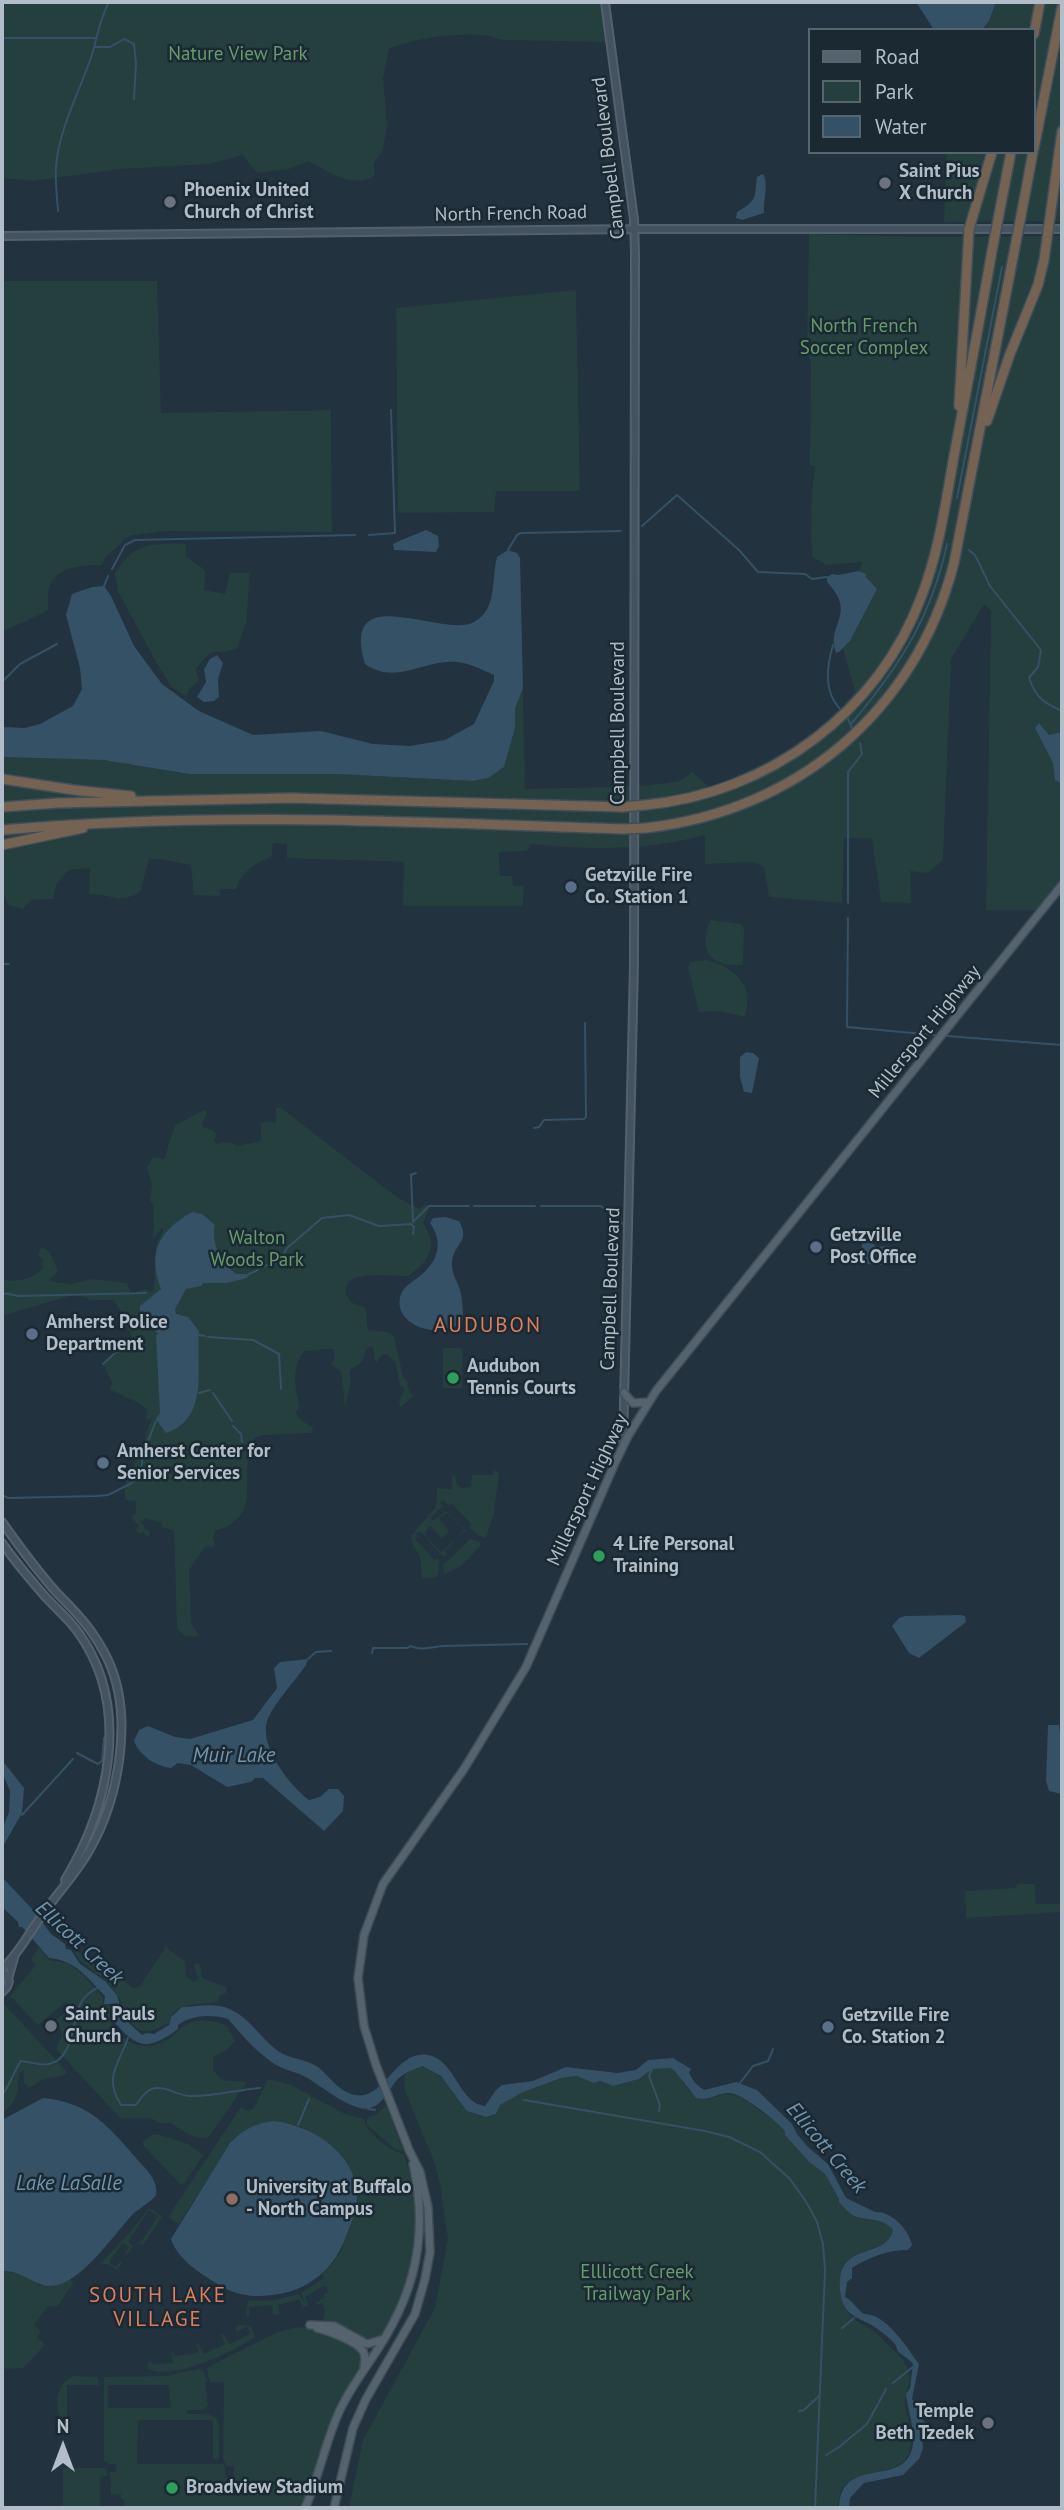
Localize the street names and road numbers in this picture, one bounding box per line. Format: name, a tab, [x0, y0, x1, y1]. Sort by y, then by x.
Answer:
street label: Campbell Boulevard	[588, 76, 630, 240]
street label: North French Road	[435, 201, 587, 227]
street label: Campbell Boulevard	[608, 641, 630, 805]
street label: Millersport Highway	[864, 961, 986, 1103]
street label: Campbell Boulevard	[597, 1207, 625, 1371]
street label: Millersport Highway	[543, 1410, 633, 1570]

